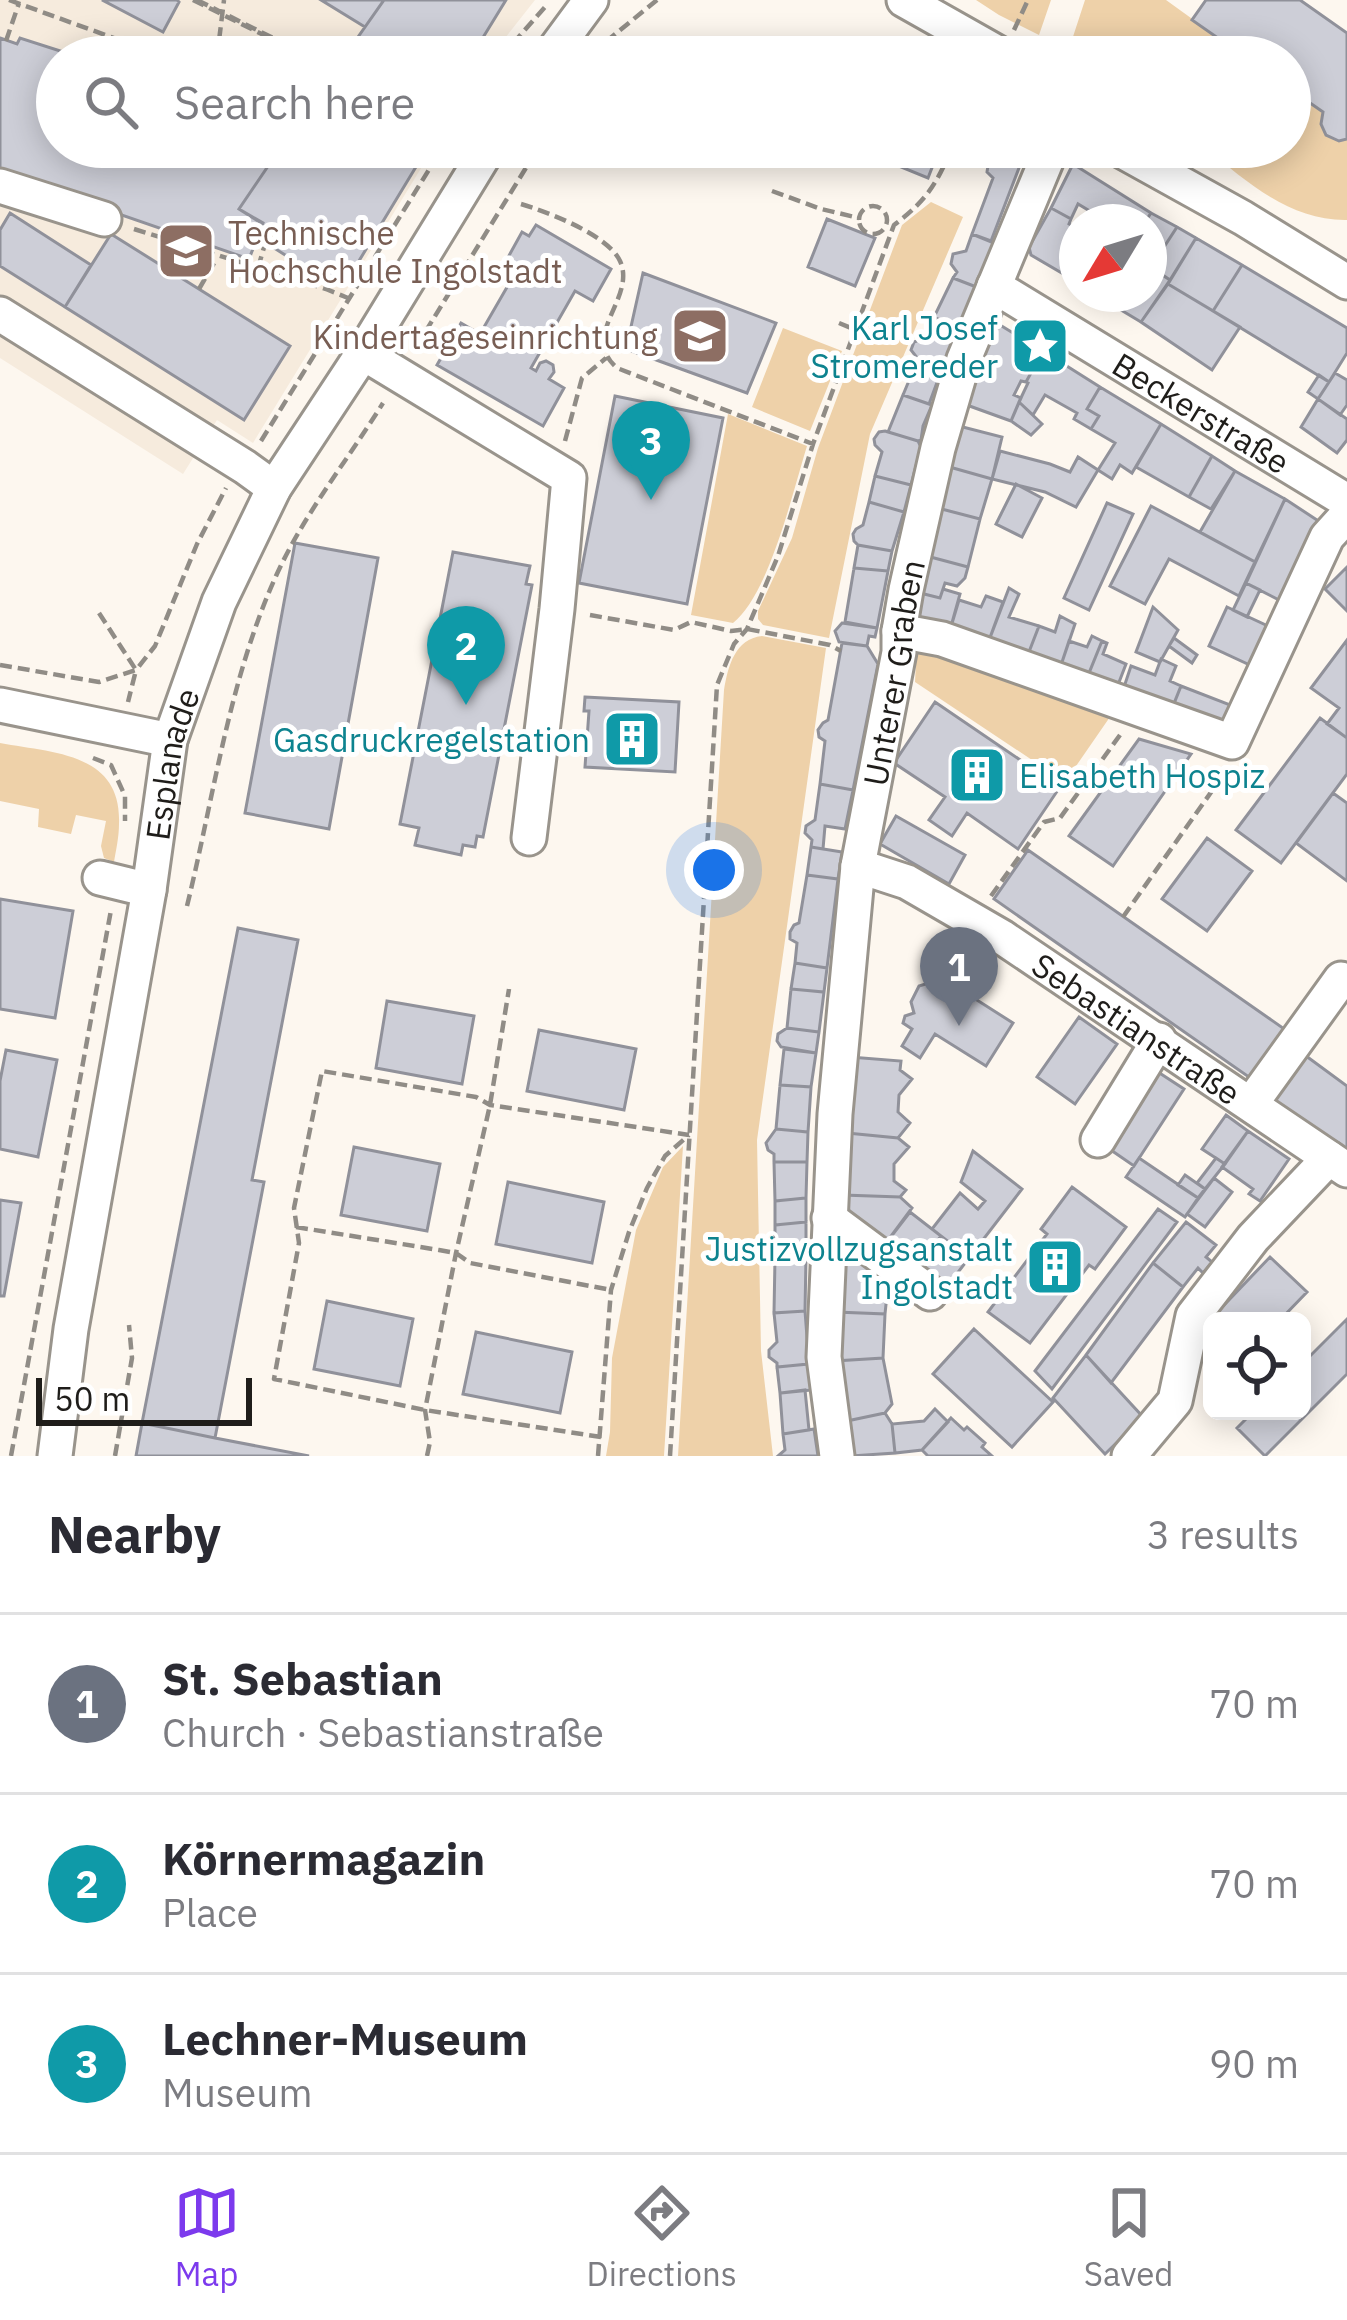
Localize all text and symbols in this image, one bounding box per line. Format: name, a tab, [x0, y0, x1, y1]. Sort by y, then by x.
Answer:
search box	[36, 36, 1311, 168]
icon: search	[78, 69, 144, 135]
text: Search here	[174, 73, 415, 131]
north arrow	[1059, 204, 1167, 312]
place label: Technische Hochschule Ingolstadt	[228, 211, 563, 292]
school or university icon: Technische Hochschule Ingolstadt	[155, 220, 217, 282]
school or university icon: Kindertageseinrichtung	[669, 305, 731, 367]
place label: Karl Josef Stromereder	[810, 306, 998, 387]
place label: Kindertageseinrichtung	[313, 315, 659, 358]
place icon: Karl Josef Stromereder	[1009, 315, 1071, 377]
street label: Beckerstraße	[1105, 342, 1298, 483]
pin: 3	[612, 401, 690, 500]
street label: Unterer Graben	[852, 555, 934, 789]
pin: 2	[427, 606, 505, 705]
street label: Esplanade	[135, 682, 208, 843]
building icon: Gasdruckregelstation	[601, 708, 663, 770]
place label: Gasdruckregelstation	[273, 718, 590, 761]
building icon: Elisabeth Hospiz	[946, 744, 1008, 806]
place label: Elisabeth Hospiz	[1019, 754, 1265, 797]
your location	[684, 840, 744, 900]
pin: 1	[920, 927, 998, 1026]
street label: Sebastianstraße	[1024, 942, 1249, 1114]
place label: Justizvollzugsanstalt Ingolstadt	[705, 1227, 1013, 1308]
building icon: Justizvollzugsanstalt Ingolstadt	[1024, 1236, 1086, 1298]
map controls	[1203, 1312, 1311, 1420]
button: locate	[1203, 1312, 1311, 1420]
scale bar	[36, 1372, 252, 1425]
text: 50 m	[54, 1377, 130, 1420]
text: Nearby	[48, 1501, 221, 1567]
text: 3 results	[1147, 1509, 1299, 1560]
text: St. Sebastian	[162, 1649, 443, 1707]
text: 1	[75, 1678, 99, 1729]
text: 70 m	[1209, 1678, 1299, 1729]
text: Church · Sebastianstraße	[162, 1707, 604, 1758]
text: Körnermagazin	[162, 1829, 485, 1887]
text: 2	[75, 1858, 99, 1909]
text: 70 m	[1209, 1858, 1299, 1909]
text: Place	[162, 1887, 258, 1938]
text: Lechner-Museum	[162, 2009, 528, 2067]
text: 3	[75, 2038, 99, 2089]
text: 90 m	[1209, 2038, 1299, 2089]
text: Museum	[162, 2067, 312, 2118]
tab: Map	[174, 2180, 240, 2295]
tab: Directions	[587, 2180, 737, 2295]
tab: Saved	[1084, 2180, 1173, 2295]

